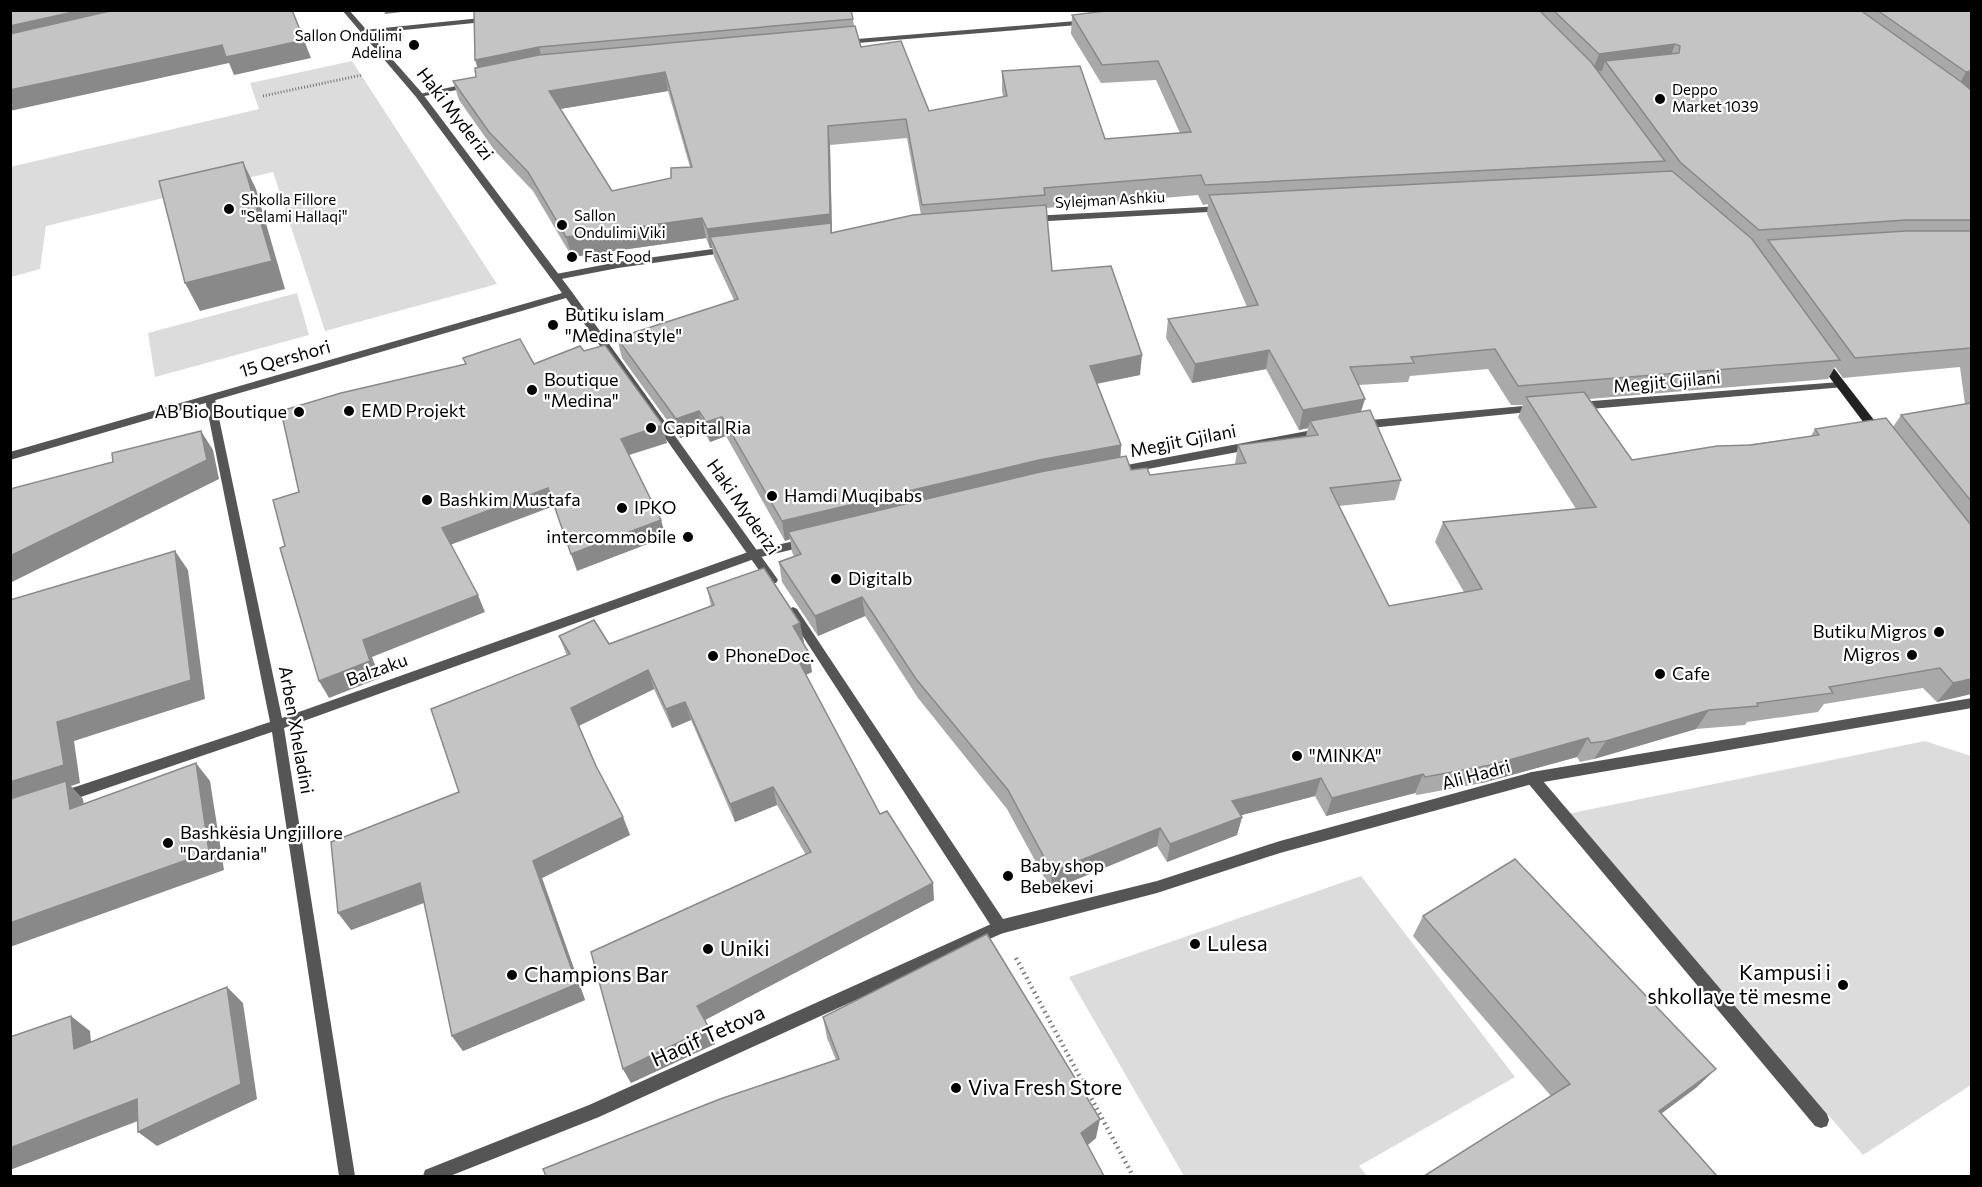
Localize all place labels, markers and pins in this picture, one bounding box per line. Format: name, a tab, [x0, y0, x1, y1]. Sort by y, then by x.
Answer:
place label: Sallon Ondulimi Adelina	[295, 26, 402, 61]
marker: Sallon Ondulimi Adelina	[407, 38, 421, 52]
place label: Deppo Market 1039	[1672, 80, 1759, 115]
marker: Deppo Market 1039	[1653, 92, 1667, 106]
place label: Shkolla Fillore "Selami Hallaqi"	[241, 190, 348, 225]
marker: Shkolla Fillore "Selami Hallaqi"	[222, 202, 236, 216]
place label: Sallon Ondulimi Viki	[574, 206, 666, 241]
marker: Sallon Ondulimi Viki	[555, 218, 569, 232]
place label: Fast Food	[584, 247, 651, 265]
marker: Fast Food	[565, 250, 579, 264]
place label: Butiku islam "Medina style"	[565, 303, 682, 346]
marker: Butiku islam "Medina style"	[546, 318, 560, 332]
place label: Boutique "Medina"	[544, 368, 619, 411]
marker: Boutique "Medina"	[525, 383, 539, 397]
place label: EMD Projekt	[361, 399, 466, 421]
place label: AB Bio Boutique	[155, 400, 287, 422]
marker: EMD Projekt	[342, 404, 356, 418]
marker: AB Bio Boutique	[292, 405, 306, 419]
place label: Capital Ria	[663, 416, 751, 438]
marker: Capital Ria	[644, 421, 658, 435]
place label: Hamdi Muqibabs	[784, 484, 922, 506]
place label: Bashkim Mustafa	[439, 488, 581, 510]
marker: Hamdi Muqibabs	[765, 489, 779, 503]
marker: Bashkim Mustafa	[420, 493, 434, 507]
place label: IPKO	[634, 496, 677, 518]
marker: IPKO	[615, 501, 629, 515]
place label: intercommobile	[546, 525, 676, 547]
marker: intercommobile	[681, 530, 695, 544]
place label: Digitalb	[848, 567, 912, 589]
marker: Digitalb	[829, 572, 843, 586]
place label: Butiku Migros	[1813, 620, 1927, 642]
marker: Butiku Migros	[1932, 625, 1946, 639]
place label: Migros	[1843, 643, 1900, 665]
place label: PhoneDoc.	[725, 644, 814, 666]
marker: Migros	[1905, 648, 1919, 662]
marker: PhoneDoc.	[706, 649, 720, 663]
place label: Cafe	[1672, 662, 1710, 684]
marker: Cafe	[1653, 667, 1667, 681]
place label: "MINKA"	[1309, 744, 1382, 766]
marker: "MINKA"	[1290, 749, 1304, 763]
place label: Bashkësia Ungjillore "Dardania"	[180, 821, 343, 864]
marker: Bashkësia Ungjillore "Dardania"	[161, 836, 175, 850]
place label: Baby shop Bebekevi	[1020, 854, 1104, 897]
marker: Baby shop Bebekevi	[1001, 869, 1015, 883]
place label: Lulesa	[1207, 930, 1268, 955]
place label: Uniki	[720, 935, 770, 960]
marker: Lulesa	[1188, 937, 1202, 951]
marker: Uniki	[701, 942, 715, 956]
place label: Kampusi i shkollave të mesme	[1647, 959, 1831, 1008]
place label: Champions Bar	[524, 961, 669, 986]
marker: Champions Bar	[505, 968, 519, 982]
marker: Kampusi i shkollave të mesme	[1836, 978, 1850, 992]
place label: Viva Fresh Store	[968, 1074, 1122, 1099]
marker: Viva Fresh Store	[949, 1081, 963, 1095]

